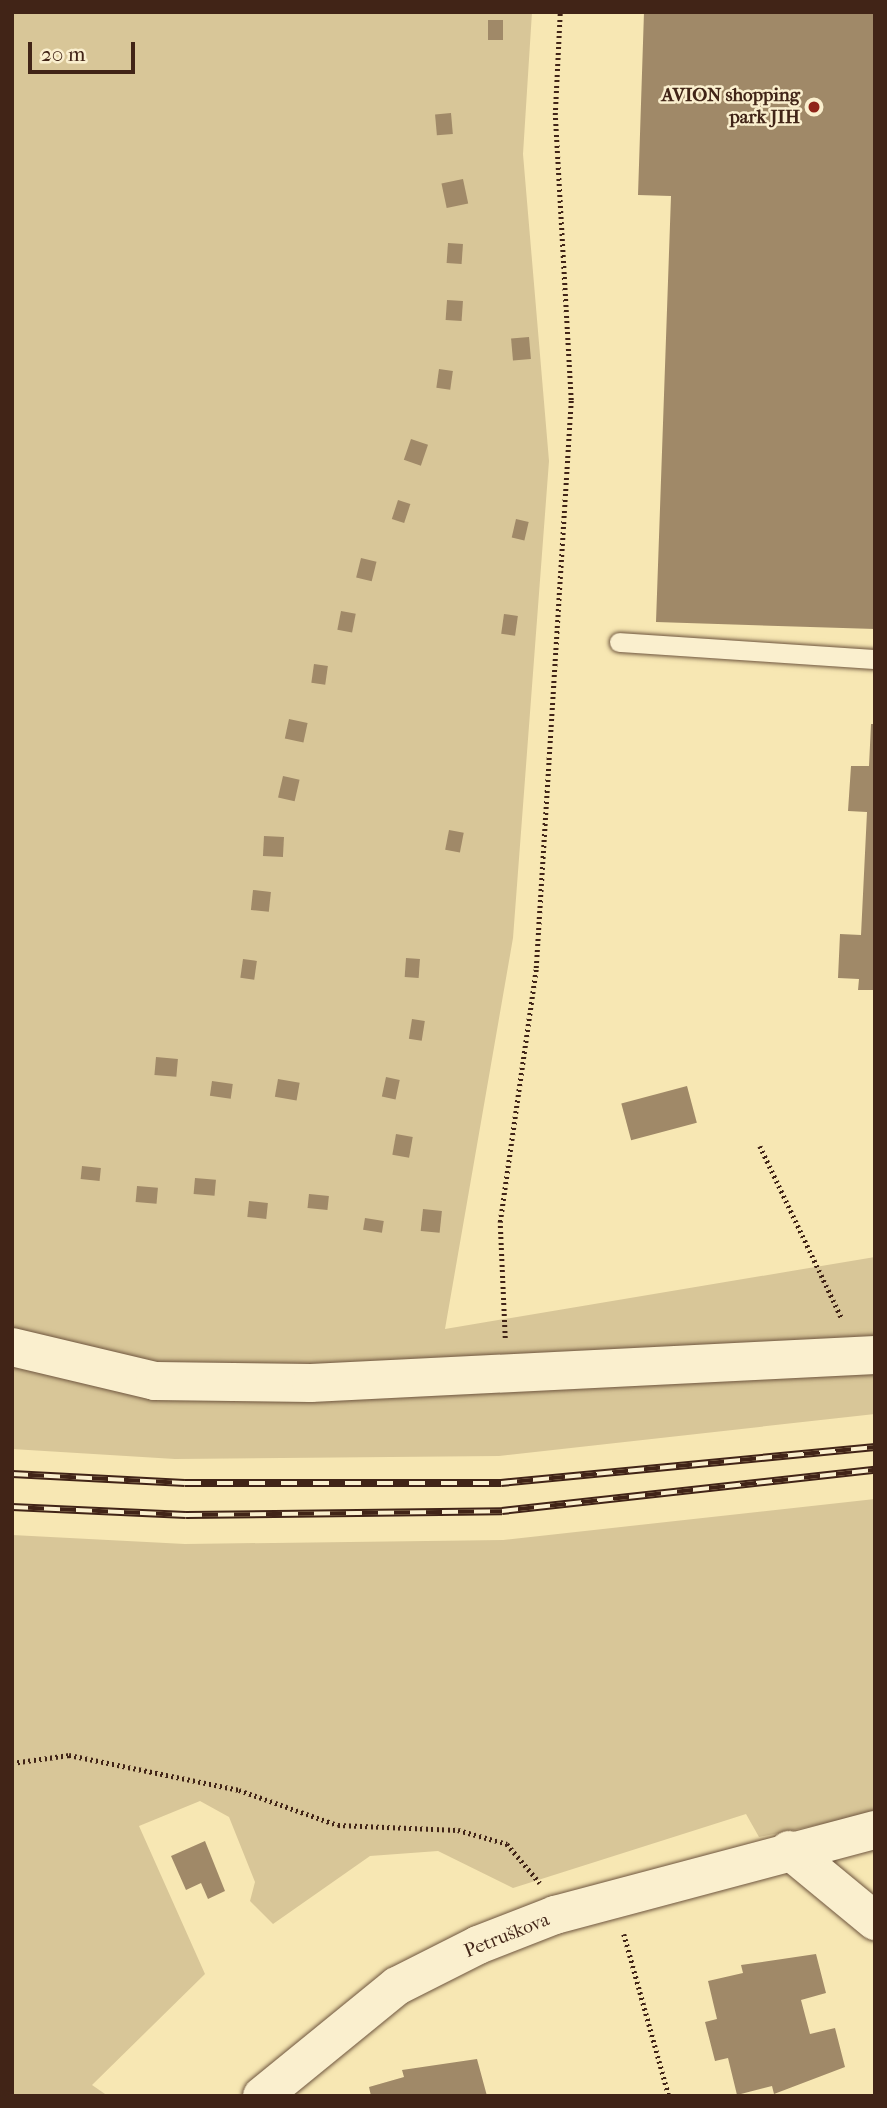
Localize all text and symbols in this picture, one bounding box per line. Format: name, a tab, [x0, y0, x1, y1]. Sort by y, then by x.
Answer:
scale bar	[32, 28, 138, 72]
text: 20 m	[41, 42, 85, 66]
place label: AVION shopping park JIH	[662, 85, 800, 129]
marker: AVION shopping park JIH	[806, 99, 822, 115]
street label: Petruškova	[461, 1909, 553, 1963]

